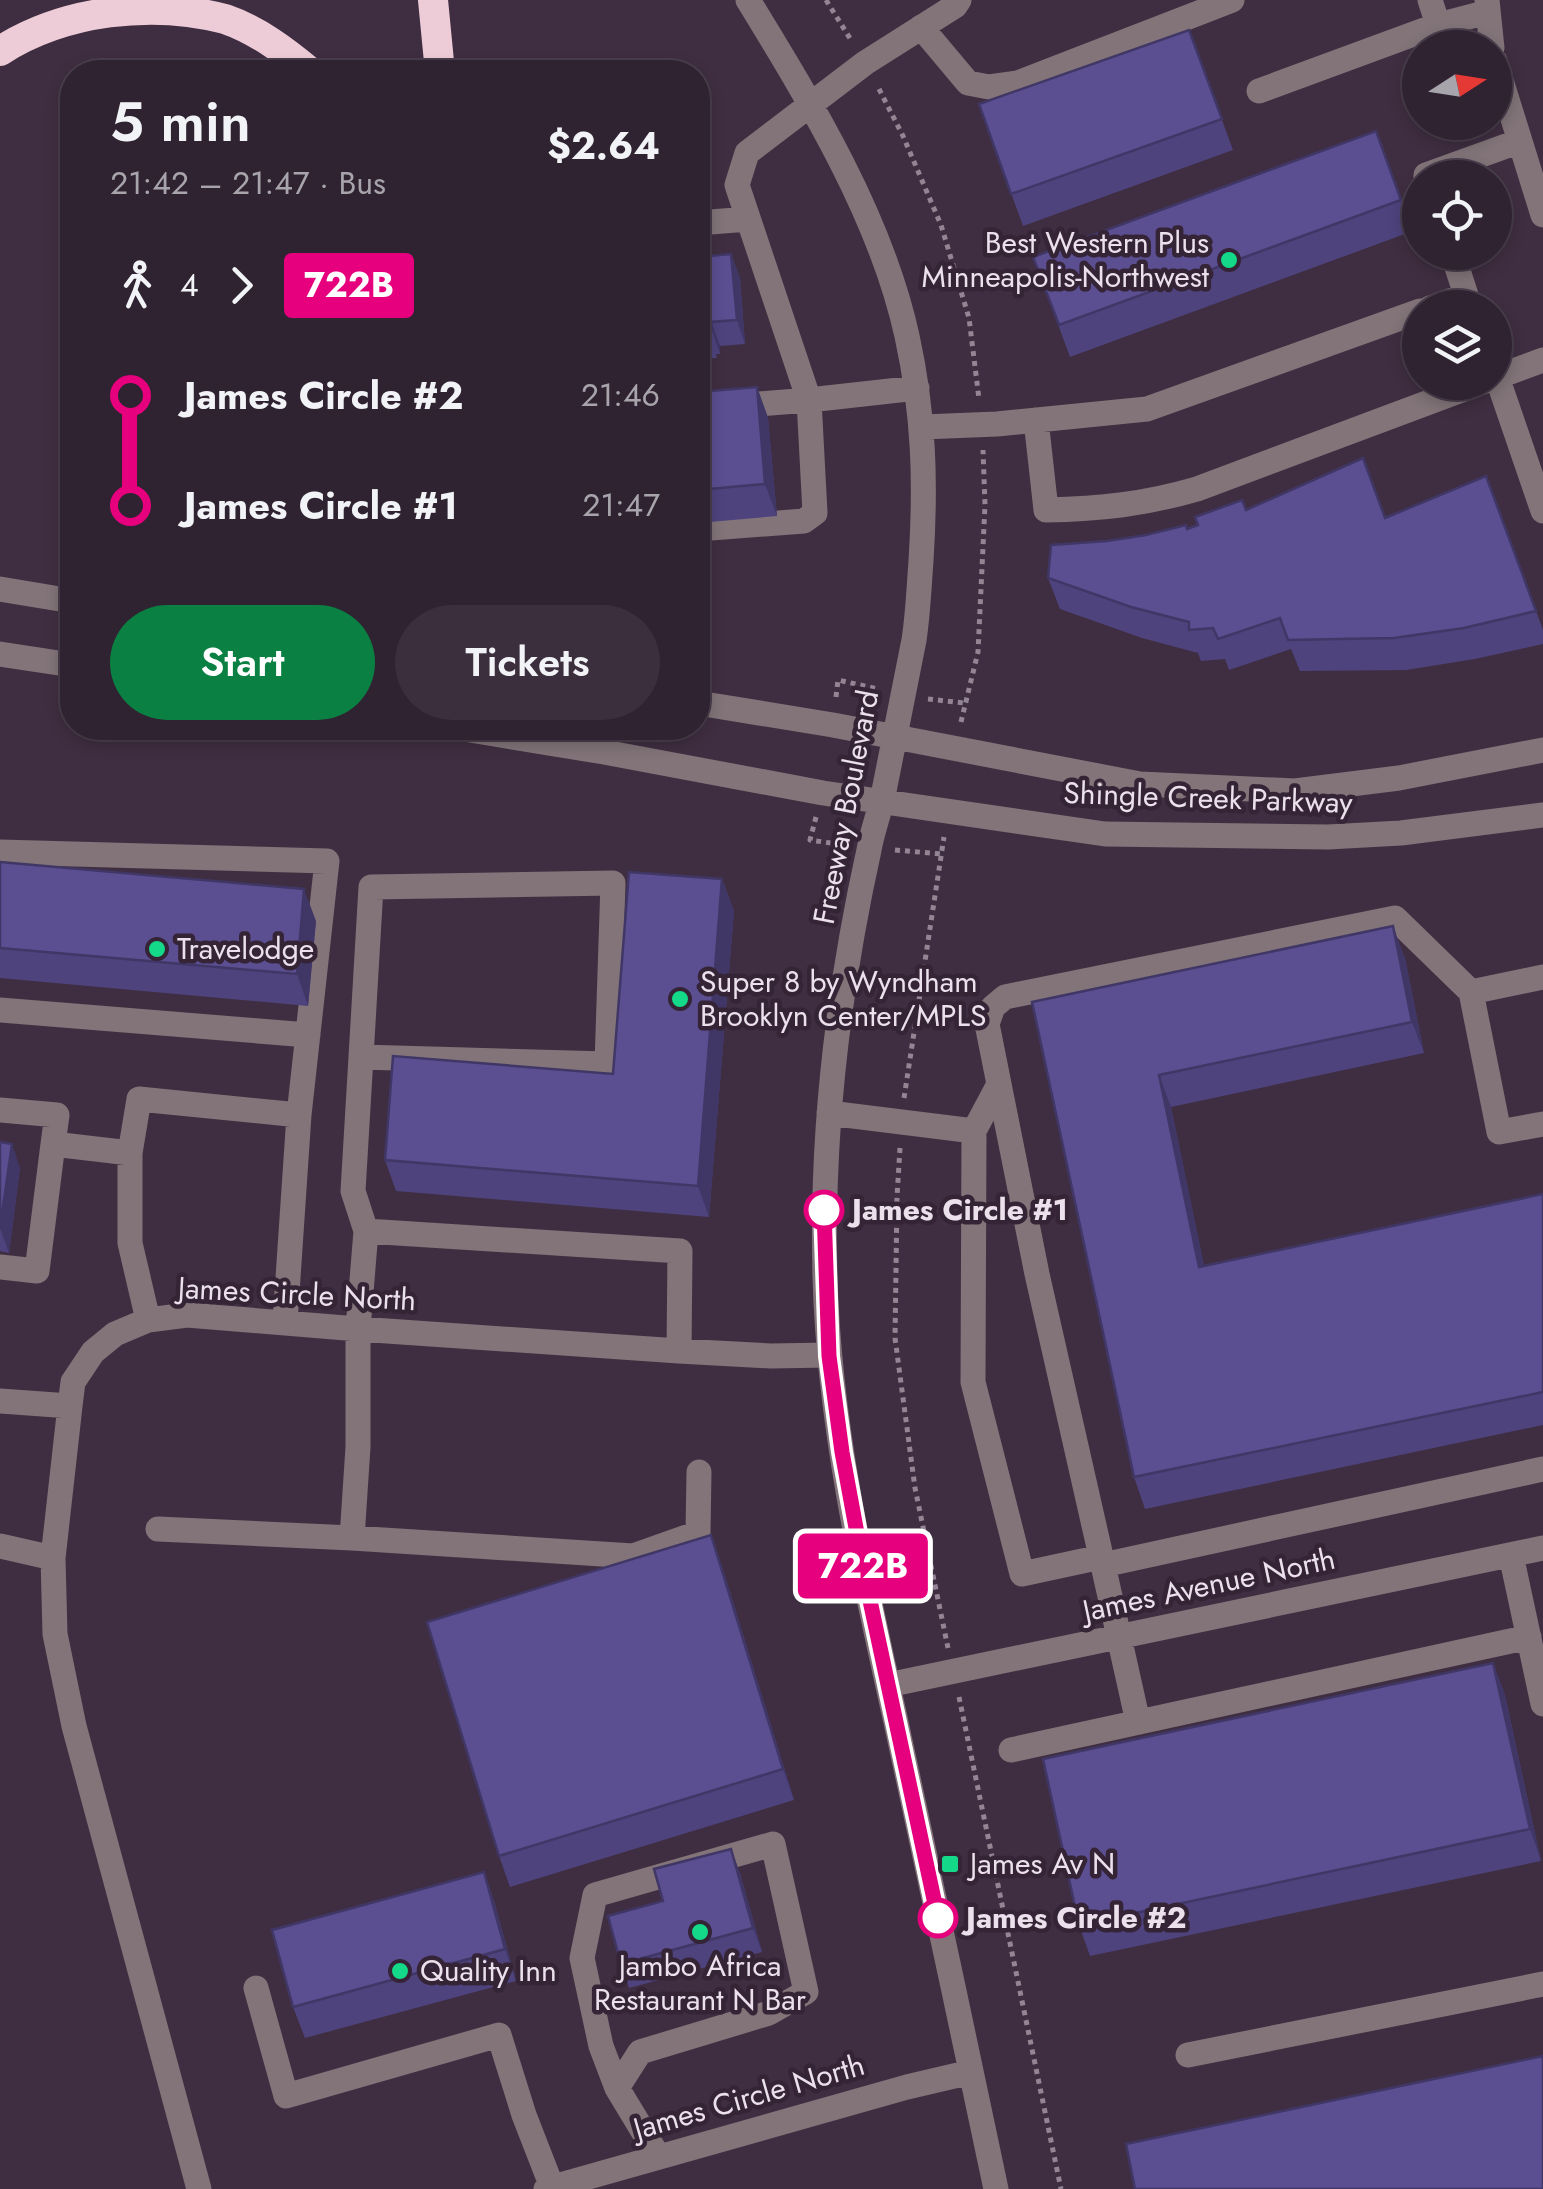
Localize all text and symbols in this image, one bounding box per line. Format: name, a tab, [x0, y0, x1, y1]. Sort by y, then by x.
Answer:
north arrow	[1402, 30, 1512, 140]
map controls	[1402, 30, 1512, 400]
text: 5 min	[110, 82, 251, 162]
text: $2.64	[547, 118, 660, 173]
text: 21:42 – 21:47 · Bus	[110, 160, 386, 206]
button: locate	[1402, 160, 1512, 270]
place label: Best Western Plus Minneapolis-Northwest	[922, 221, 1210, 298]
marker: Best Western Plus Minneapolis-Northwest	[1218, 249, 1240, 271]
icon: walk	[110, 258, 165, 313]
icon: forward	[214, 258, 269, 313]
text: 722B	[304, 260, 394, 310]
text: 4	[180, 262, 199, 308]
button: layers	[1402, 290, 1512, 400]
text: James Circle #2	[184, 368, 463, 423]
text: 21:46	[581, 372, 660, 418]
text: James Circle #1	[184, 478, 458, 533]
text: 21:47	[582, 482, 660, 528]
button: Start	[110, 605, 375, 720]
button: Tickets	[395, 605, 660, 720]
street label: Freeway Boulevard	[802, 686, 889, 928]
street label: Shingle Creek Parkway	[1063, 771, 1354, 824]
place label: Travelodge	[177, 927, 314, 970]
marker: Travelodge	[146, 938, 168, 960]
place label: Super 8 by Wyndham Brooklyn Center/MPLS	[700, 960, 986, 1037]
marker: Super 8 by Wyndham Brooklyn Center/MPLS	[669, 988, 691, 1010]
place label: James Circle #1	[847, 1188, 1068, 1231]
marker: James Circle #1	[805, 1191, 843, 1229]
street label: James Circle North	[173, 1266, 417, 1321]
line badge: 722B	[793, 1534, 933, 1598]
street label: James Avenue North	[1075, 1537, 1339, 1633]
text: 722B	[818, 1541, 908, 1591]
place label: James Av N	[966, 1842, 1115, 1885]
marker: James Av N	[939, 1853, 961, 1875]
place label: James Circle #2	[961, 1896, 1187, 1939]
marker: James Circle #2	[919, 1899, 957, 1937]
marker: Jambo Africa Restaurant N Bar	[689, 1921, 711, 1943]
place label: Jambo Africa Restaurant N Bar	[594, 1944, 807, 2021]
place label: Quality Inn	[420, 1949, 557, 1992]
marker: Quality Inn	[389, 1960, 411, 1982]
street label: James Circle North	[625, 2043, 869, 2151]

